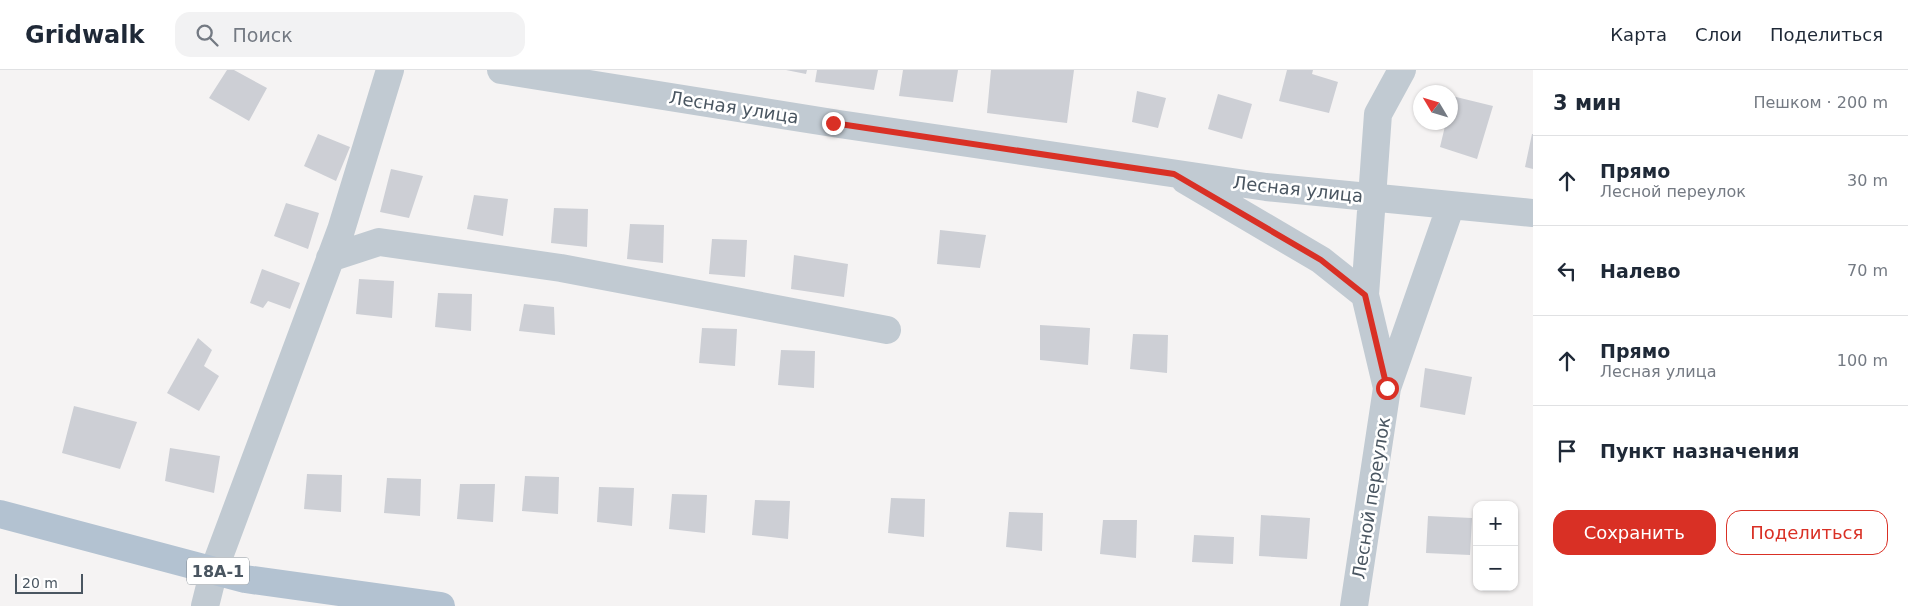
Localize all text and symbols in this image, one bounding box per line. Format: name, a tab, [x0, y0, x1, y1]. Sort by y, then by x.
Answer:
search box	[175, 12, 525, 57]
text: Gridwalk	[25, 21, 145, 49]
icon: search	[193, 21, 221, 49]
text: Поиск	[233, 24, 293, 46]
text: Карта	[1610, 24, 1667, 45]
text: Слои	[1695, 24, 1742, 45]
text: Поделиться	[1770, 24, 1883, 45]
north arrow	[1413, 85, 1458, 130]
street label: Лесная улица	[668, 86, 800, 128]
text: 3 мин	[1553, 91, 1621, 115]
text: Пешком · 200 m	[1753, 93, 1888, 112]
route end	[822, 112, 845, 135]
text: Прямо	[1600, 160, 1670, 182]
icon: ahead	[1553, 167, 1581, 195]
text: 30 m	[1847, 171, 1888, 190]
street label: Лесная улица	[1232, 172, 1364, 206]
text: Лесной переулок	[1600, 182, 1746, 201]
icon: left	[1553, 257, 1581, 285]
text: Налево	[1600, 260, 1681, 282]
text: 70 m	[1847, 261, 1888, 280]
text: Прямо	[1600, 340, 1670, 362]
icon: ahead	[1553, 347, 1581, 375]
text: 100 m	[1837, 351, 1888, 370]
text: Лесная улица	[1600, 362, 1716, 381]
route start	[1376, 377, 1399, 400]
street label: Лесной переулок	[1348, 415, 1394, 581]
icon: arrive	[1553, 437, 1581, 465]
text: Пункт назначения	[1600, 440, 1799, 462]
map controls	[1473, 501, 1518, 591]
button: +	[1473, 501, 1518, 546]
button: Сохранить	[1553, 510, 1716, 555]
button: Поделиться	[1726, 510, 1888, 555]
button: −	[1473, 546, 1518, 591]
road number: 18А-1	[187, 558, 249, 584]
scale bar	[15, 571, 82, 594]
text: 20 m	[22, 575, 58, 591]

